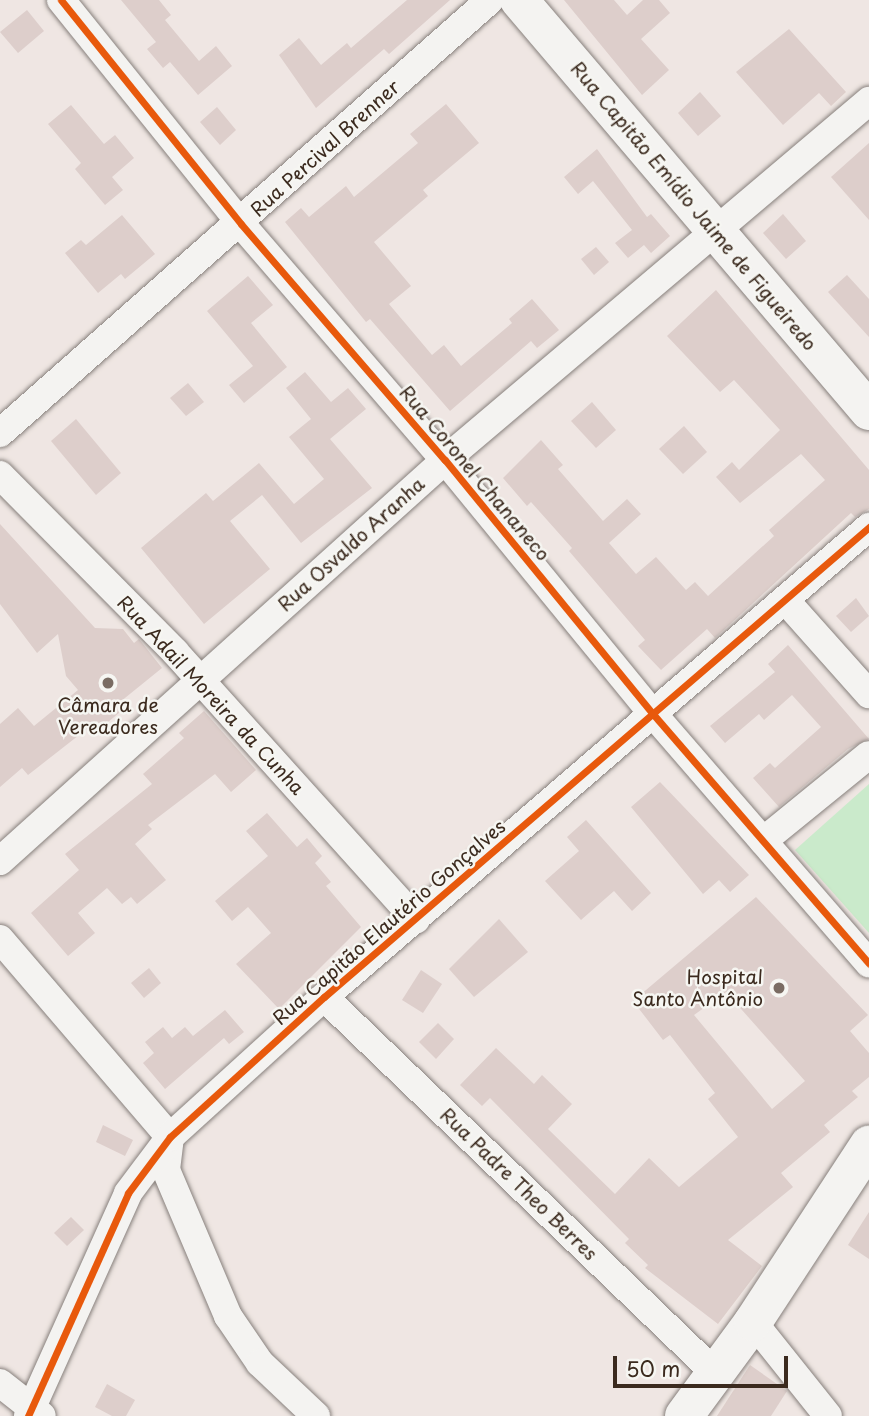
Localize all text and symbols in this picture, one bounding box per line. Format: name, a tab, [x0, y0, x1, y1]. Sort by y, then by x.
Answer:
street label: Rua Capitão Emídio Jaime de Figueiredo	[566, 56, 822, 356]
street label: Rua Percival Brenner	[245, 74, 405, 222]
street label: Rua Coronel Chananeco	[395, 381, 555, 565]
street label: Rua Osvaldo Aranha	[272, 472, 430, 616]
street label: Rua Adail Moreira da Cunha	[113, 591, 309, 799]
marker: Câmara de Vereadores	[100, 675, 116, 691]
place label: Câmara de Vereadores	[57, 694, 159, 738]
street label: Rua Capitão Elautério Gonçalves	[268, 814, 510, 1030]
place label: Hospital Santo Antônio	[632, 966, 763, 1010]
marker: Hospital Santo Antônio	[769, 978, 789, 998]
street label: Rua Padre Theo Berres	[436, 1103, 602, 1265]
scale bar	[617, 1342, 792, 1386]
text: 50 m	[626, 1352, 680, 1384]

